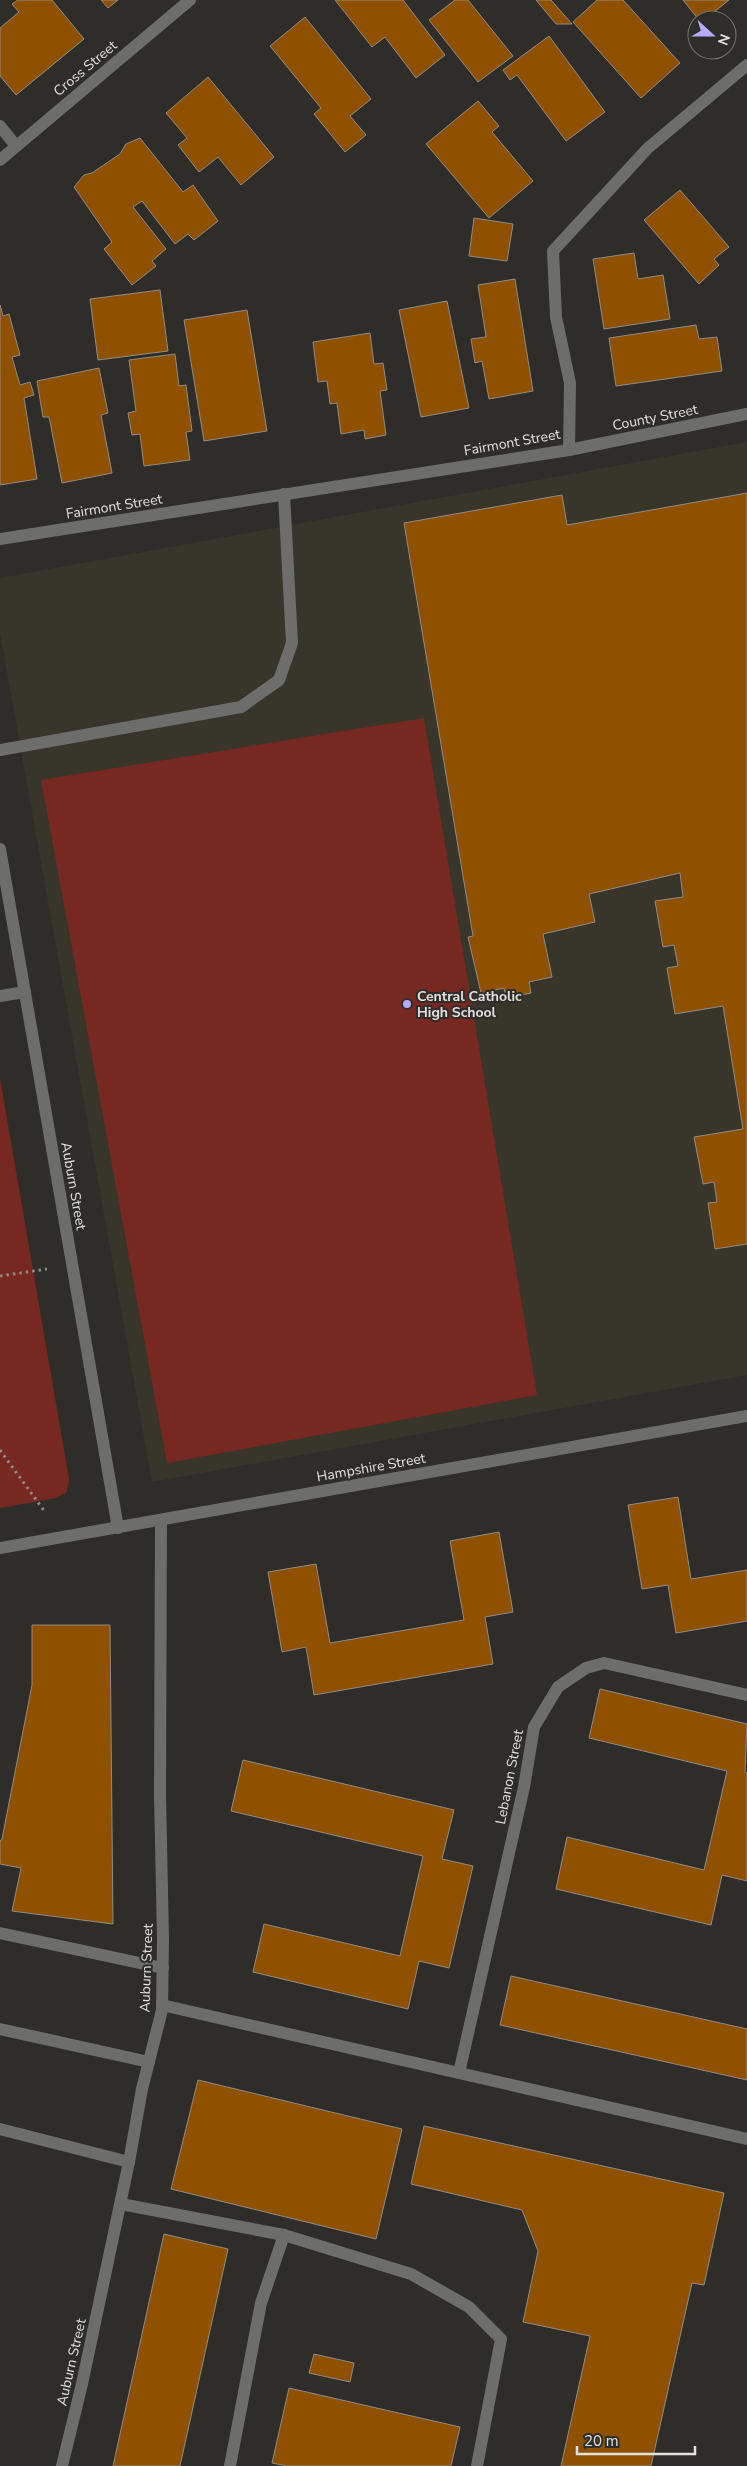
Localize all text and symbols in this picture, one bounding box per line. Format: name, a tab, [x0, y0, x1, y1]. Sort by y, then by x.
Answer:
north arrow	[687, 10, 737, 60]
text: N	[713, 31, 734, 48]
street label: Cross Street	[50, 36, 121, 101]
street label: County Street	[611, 400, 699, 435]
street label: Fairmont Street	[462, 425, 562, 460]
street label: Fairmont Street	[64, 489, 164, 524]
place label: Central Catholic High School	[417, 987, 522, 1022]
marker: Central Catholic High School	[401, 998, 413, 1010]
street label: Auburn Street	[56, 1141, 91, 1232]
street label: Hampshire Street	[315, 1449, 427, 1486]
street label: Lebanon Street	[491, 1728, 528, 1826]
street label: Auburn Street	[135, 1923, 158, 2013]
street label: Auburn Street	[52, 2317, 91, 2408]
scale bar	[577, 2424, 694, 2456]
text: 20 m	[584, 2431, 619, 2451]

